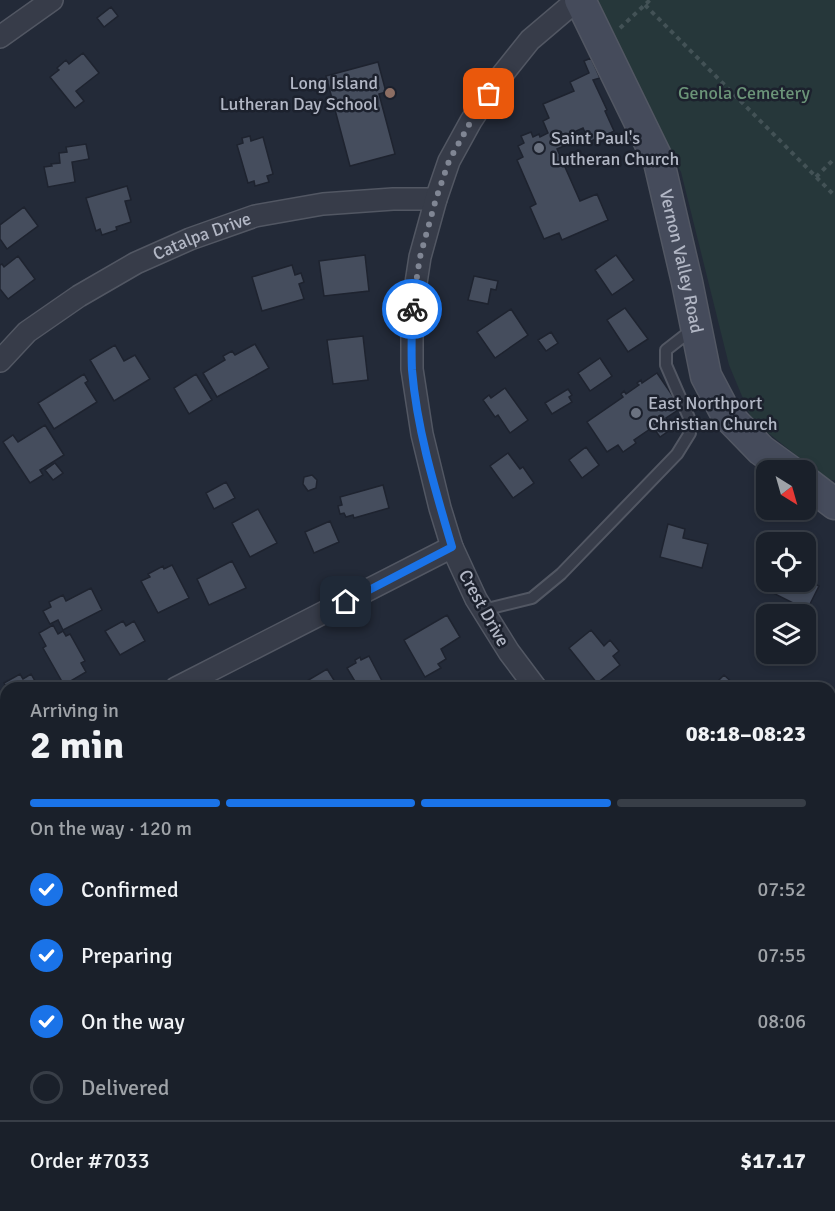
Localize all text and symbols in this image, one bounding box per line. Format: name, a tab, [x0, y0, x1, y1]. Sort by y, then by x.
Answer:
pin	[463, 68, 514, 119]
place label: Long Island Lutheran Day School	[220, 72, 378, 115]
icon: bag	[472, 77, 505, 110]
park label: Genola Cemetery	[678, 82, 811, 104]
marker: Long Island Lutheran Day School	[383, 86, 397, 100]
place label: Saint Paul's Lutheran Church	[551, 127, 679, 170]
marker: Saint Paul's Lutheran Church	[532, 141, 546, 155]
street label: Vernon Valley Road	[655, 187, 708, 335]
street label: Catalpa Drive	[149, 207, 254, 265]
courier	[382, 279, 442, 339]
icon: bike	[396, 293, 429, 326]
place label: East Northport Christian Church	[648, 392, 778, 435]
marker: East Northport Christian Church	[629, 406, 643, 420]
north arrow	[756, 460, 816, 520]
map controls	[756, 460, 816, 664]
button: locate	[756, 532, 816, 592]
street label: Crest Drive	[454, 566, 514, 650]
pin	[320, 576, 371, 627]
icon: home	[329, 585, 362, 618]
button: layers	[756, 604, 816, 664]
text: Arriving in	[30, 698, 119, 723]
text: 08:18–08:23	[686, 720, 806, 747]
text: 2 min	[30, 721, 124, 769]
text: On the way · 120 m	[30, 816, 192, 841]
icon: check	[30, 873, 63, 906]
text: Confirmed	[81, 876, 179, 903]
text: 07:52	[757, 877, 806, 902]
icon: check	[30, 939, 63, 972]
text: Preparing	[81, 942, 173, 969]
text: 07:55	[757, 943, 806, 968]
icon: check	[30, 1005, 63, 1038]
text: On the way	[81, 1008, 185, 1035]
text: 08:06	[757, 1009, 806, 1034]
text: Delivered	[81, 1074, 169, 1101]
text: Order #7033	[30, 1147, 150, 1174]
text: $17.17	[740, 1147, 806, 1174]

